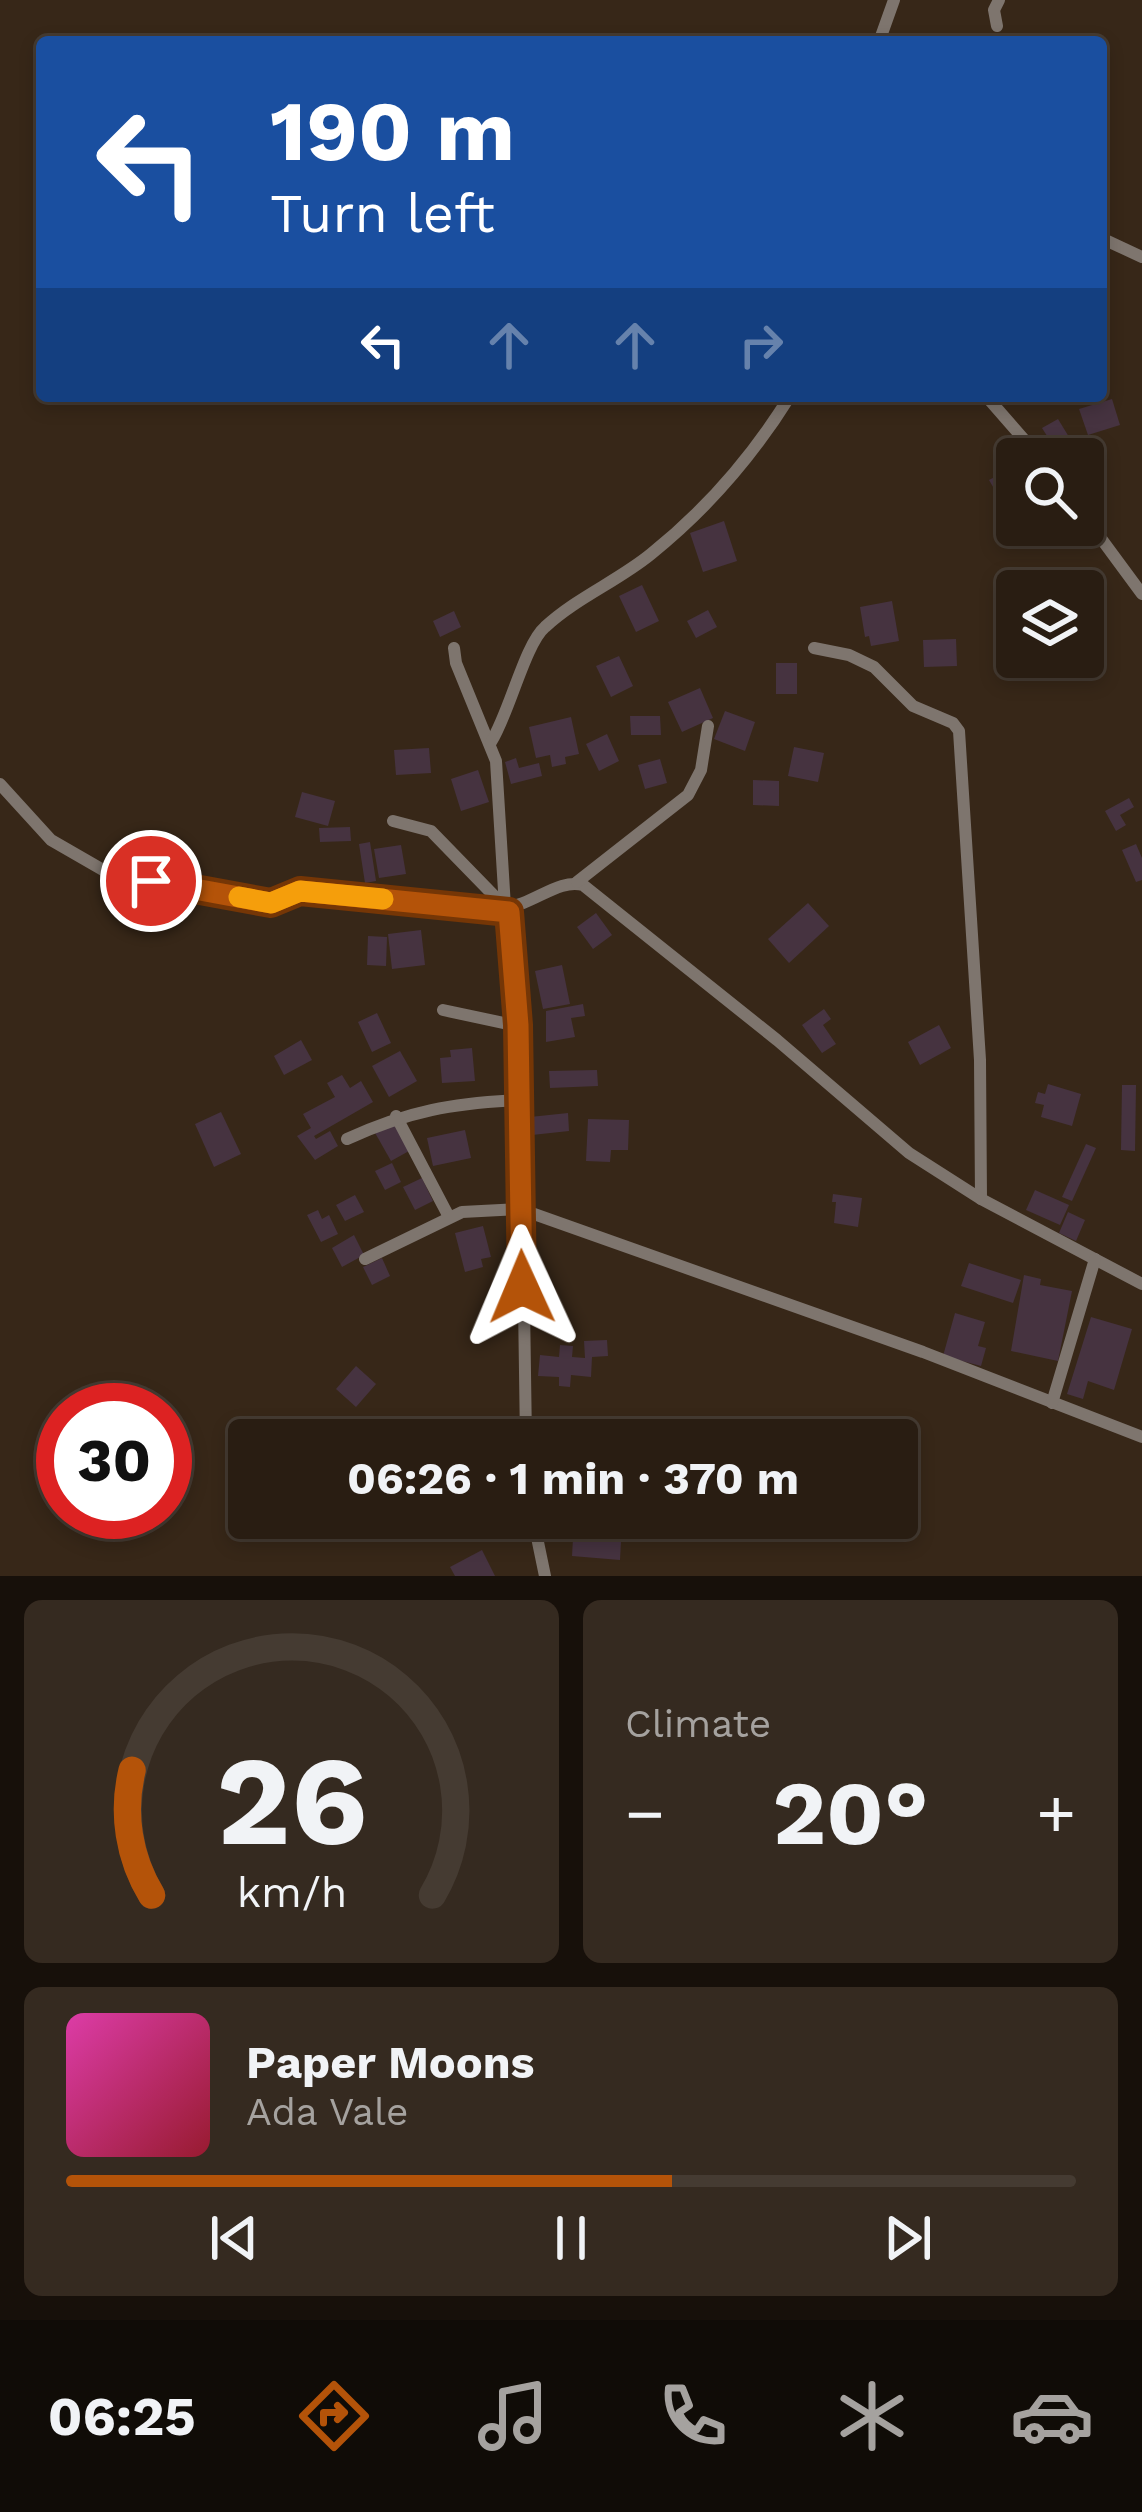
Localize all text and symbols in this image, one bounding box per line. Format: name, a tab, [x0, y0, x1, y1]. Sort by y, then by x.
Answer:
text: 190 m	[270, 82, 515, 180]
icon: left	[72, 84, 228, 240]
text: Turn left	[270, 182, 495, 245]
icon: left	[350, 312, 416, 378]
icon: ahead	[476, 312, 542, 378]
icon: ahead	[602, 312, 668, 378]
icon: right	[728, 312, 794, 378]
map controls	[996, 438, 1104, 678]
button: search	[996, 438, 1104, 546]
button: layers	[996, 570, 1104, 678]
pin	[100, 830, 202, 932]
icon: arrive	[118, 848, 184, 914]
position arrow	[459, 1224, 585, 1350]
speed limit sign: 30	[36, 1383, 192, 1539]
text: 06:26 · 1 min · 370 m	[347, 1452, 799, 1505]
text: Climate	[625, 1701, 771, 1746]
text: 26	[216, 1728, 367, 1874]
text: 20°	[772, 1760, 929, 1866]
text: −	[625, 1775, 665, 1852]
text: +	[1036, 1775, 1076, 1852]
text: km/h	[236, 1866, 347, 1916]
text: Paper Moons	[246, 2036, 535, 2089]
text: Ada Vale	[246, 2089, 408, 2134]
icon: previous	[201, 2205, 267, 2271]
icon: pause	[538, 2205, 604, 2271]
icon: next	[875, 2205, 941, 2271]
icon: directions	[292, 2374, 376, 2458]
icon: music	[471, 2374, 555, 2458]
icon: phone	[651, 2374, 735, 2458]
icon: climate	[830, 2374, 914, 2458]
icon: car	[1010, 2374, 1094, 2458]
text: 06:25	[48, 2385, 196, 2448]

